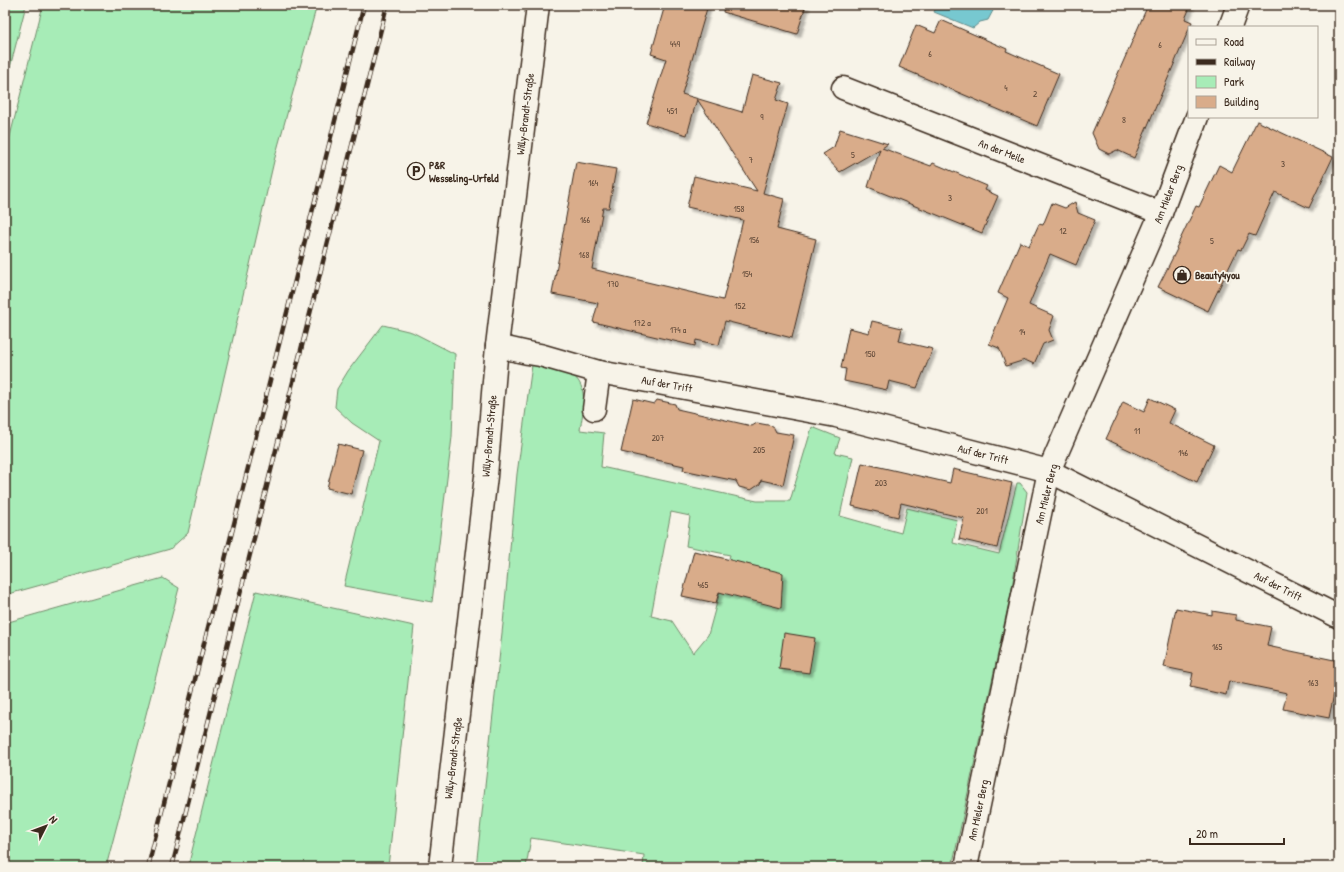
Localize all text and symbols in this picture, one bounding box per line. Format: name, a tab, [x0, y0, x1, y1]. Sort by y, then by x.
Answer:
legend	[1188, 26, 1318, 118]
text: Road	[1224, 33, 1244, 50]
house number: 449	[670, 38, 681, 50]
house number: 6	[1158, 39, 1162, 51]
house number: 6	[928, 48, 932, 60]
text: Railway	[1224, 53, 1255, 70]
street label: Willy-Brandt-Straße	[513, 72, 537, 156]
text: Park	[1224, 73, 1244, 90]
house number: 4	[1004, 82, 1008, 94]
house number: 2	[1033, 88, 1038, 100]
text: Building	[1224, 93, 1259, 110]
house number: 451	[667, 105, 677, 117]
house number: 9	[760, 111, 764, 123]
house number: 8	[1122, 114, 1126, 126]
street label: An der Meile	[977, 136, 1028, 167]
house number: 5	[851, 149, 855, 161]
house number: 7	[749, 154, 754, 166]
place label: P&R Wesseling-Urfeld	[429, 158, 499, 186]
house number: 3	[1281, 158, 1285, 170]
parking icon: P&R Wesseling-Urfeld	[406, 161, 426, 181]
street label: Am Mieler Berg	[1150, 162, 1186, 225]
house number: 164	[588, 177, 599, 189]
house number: 3	[948, 192, 952, 204]
house number: 158	[734, 203, 745, 215]
house number: 166	[580, 214, 591, 226]
house number: 12	[1059, 225, 1068, 237]
house number: 156	[749, 234, 760, 246]
house number: 5	[1210, 235, 1214, 247]
house number: 168	[579, 249, 589, 261]
shop icon: Beauty4you	[1172, 265, 1192, 285]
house number: 154	[742, 268, 753, 280]
place label: Beauty4you	[1195, 268, 1240, 283]
house number: 170	[607, 278, 619, 290]
house number: 152	[734, 300, 746, 312]
house number: 172 a	[633, 317, 651, 329]
house number: 174 a	[670, 324, 687, 336]
house number: 14	[1019, 326, 1026, 338]
house number: 150	[864, 348, 876, 360]
street label: Auf der Trift	[641, 373, 694, 395]
street label: Willy-Brandt-Straße	[478, 394, 500, 478]
house number: 11	[1134, 425, 1140, 437]
house number: 207	[652, 432, 665, 444]
street label: Auf der Trift	[956, 441, 1010, 467]
house number: 205	[753, 444, 765, 456]
house number: 146	[1178, 447, 1189, 459]
street label: Am Mieler Berg	[1032, 462, 1060, 526]
house number: 203	[875, 477, 887, 489]
house number: 201	[976, 505, 988, 517]
street label: Auf der Trift	[1252, 568, 1304, 604]
house number: 465	[698, 579, 709, 591]
house number: 165	[1212, 641, 1223, 653]
house number: 163	[1308, 677, 1318, 689]
street label: Willy-Brandt-Straße	[441, 716, 465, 800]
street label: Am Mieler Berg	[965, 778, 991, 842]
north arrow	[26, 806, 66, 846]
text: N	[46, 812, 61, 826]
scale bar	[1190, 820, 1284, 846]
text: 20 m	[1196, 825, 1218, 842]

